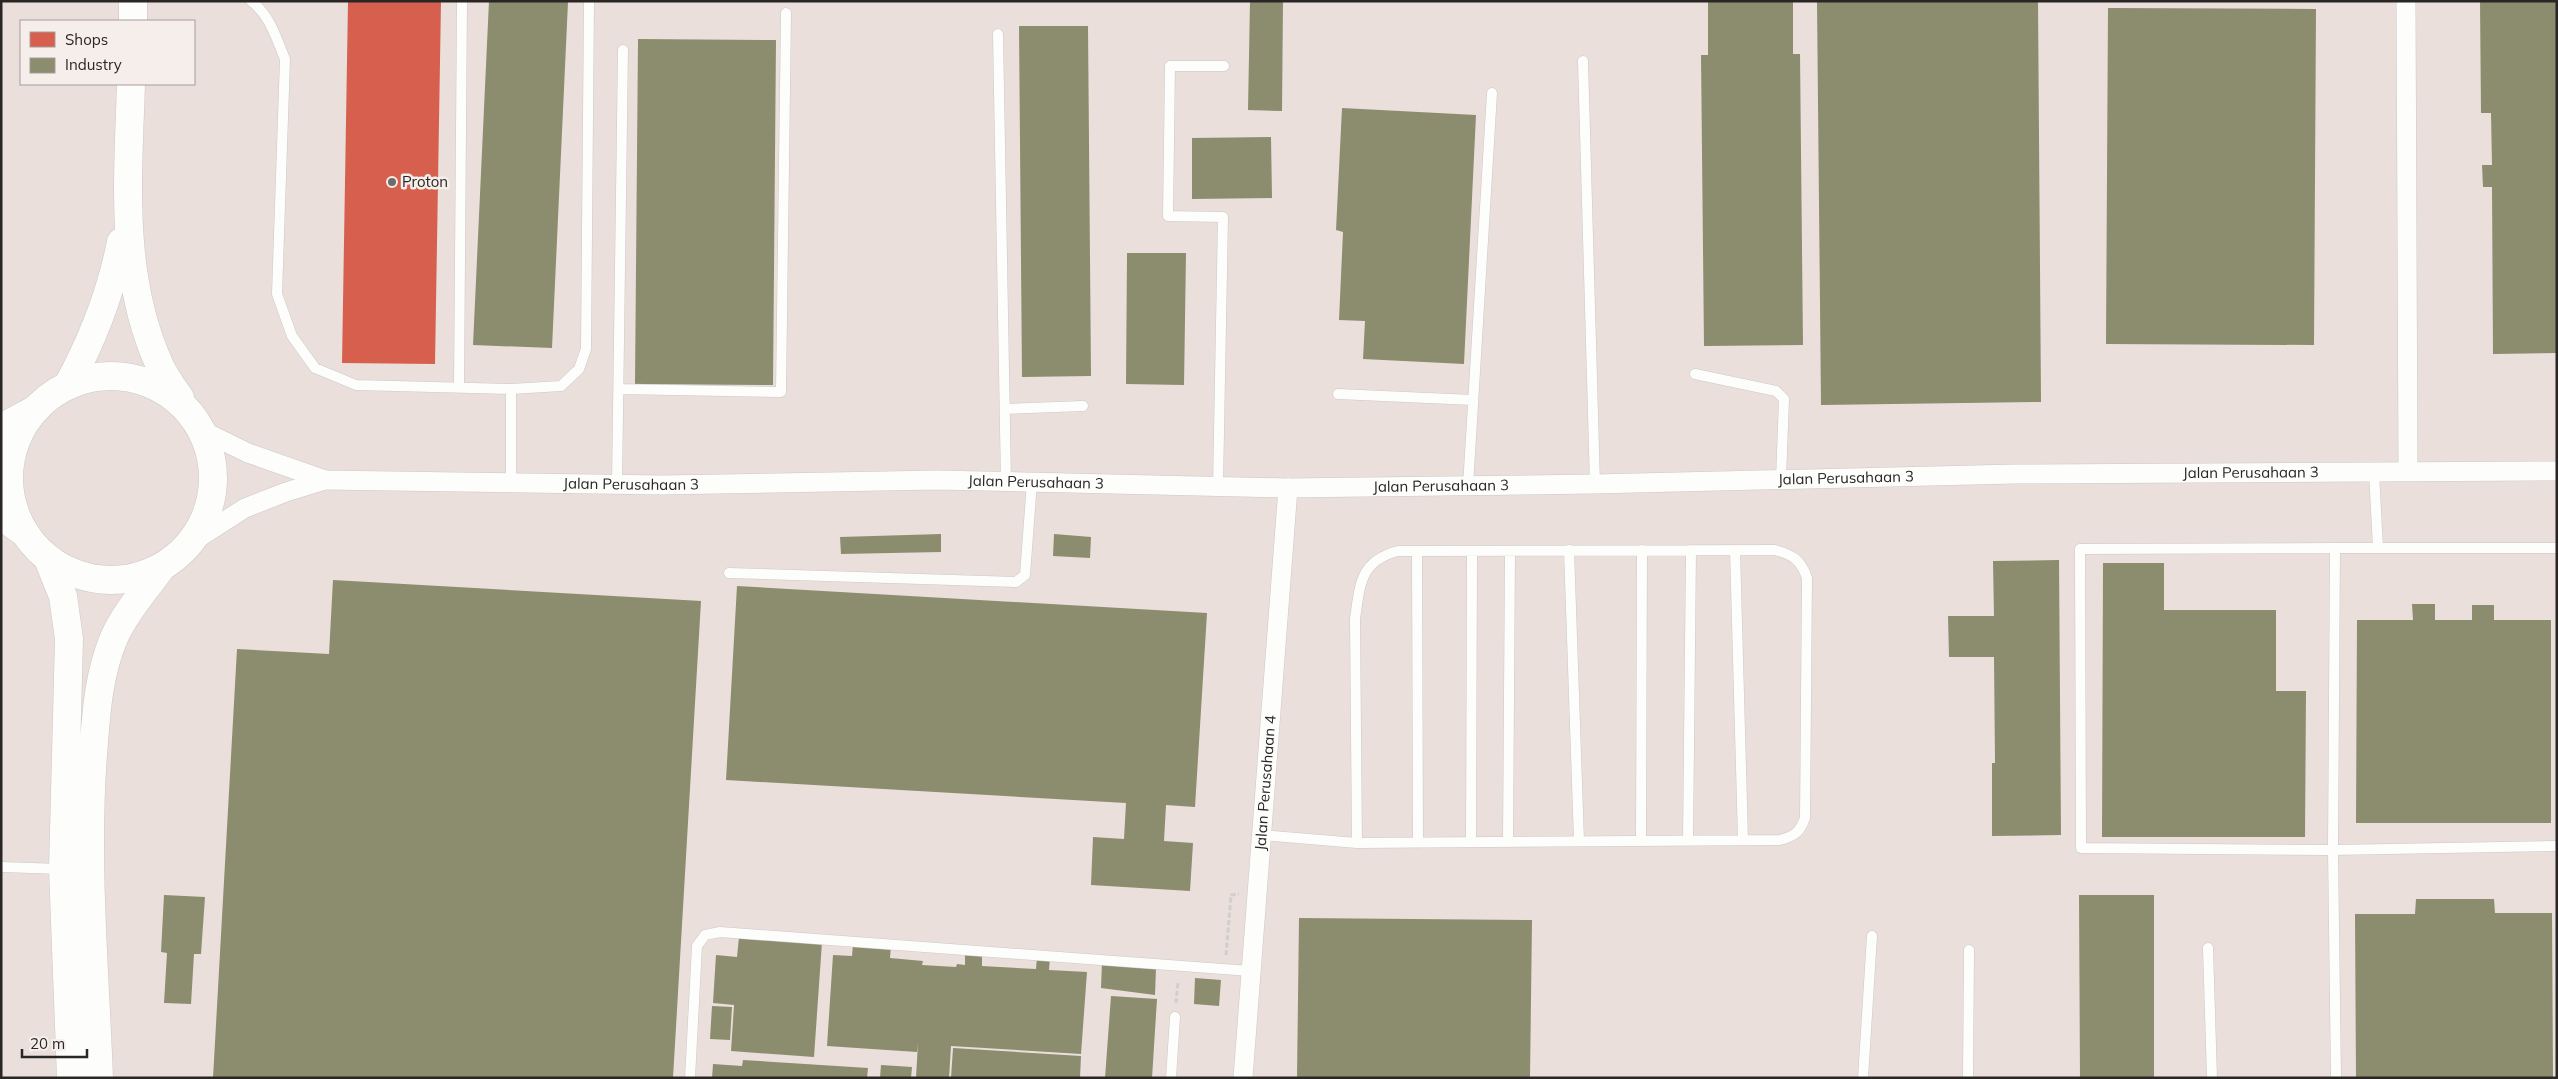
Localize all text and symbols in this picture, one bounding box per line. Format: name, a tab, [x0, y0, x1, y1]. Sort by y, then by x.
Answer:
legend	[20, 20, 195, 85]
text: Shops	[65, 30, 108, 49]
text: Industry	[65, 55, 122, 74]
place label: Proton	[402, 172, 448, 191]
marker: Proton	[386, 176, 398, 188]
street label: Jalan Perusahaan 3	[2183, 462, 2319, 482]
street label: Jalan Perusahaan 3	[1778, 466, 1914, 489]
street label: Jalan Perusahaan 3	[968, 471, 1104, 493]
street label: Jalan Perusahaan 3	[563, 474, 699, 494]
street label: Jalan Perusahaan 3	[1373, 475, 1509, 496]
street label: Jalan Perusahaan 4	[1250, 714, 1280, 851]
scale bar	[22, 1026, 88, 1058]
text: 20 m	[30, 1034, 65, 1053]

